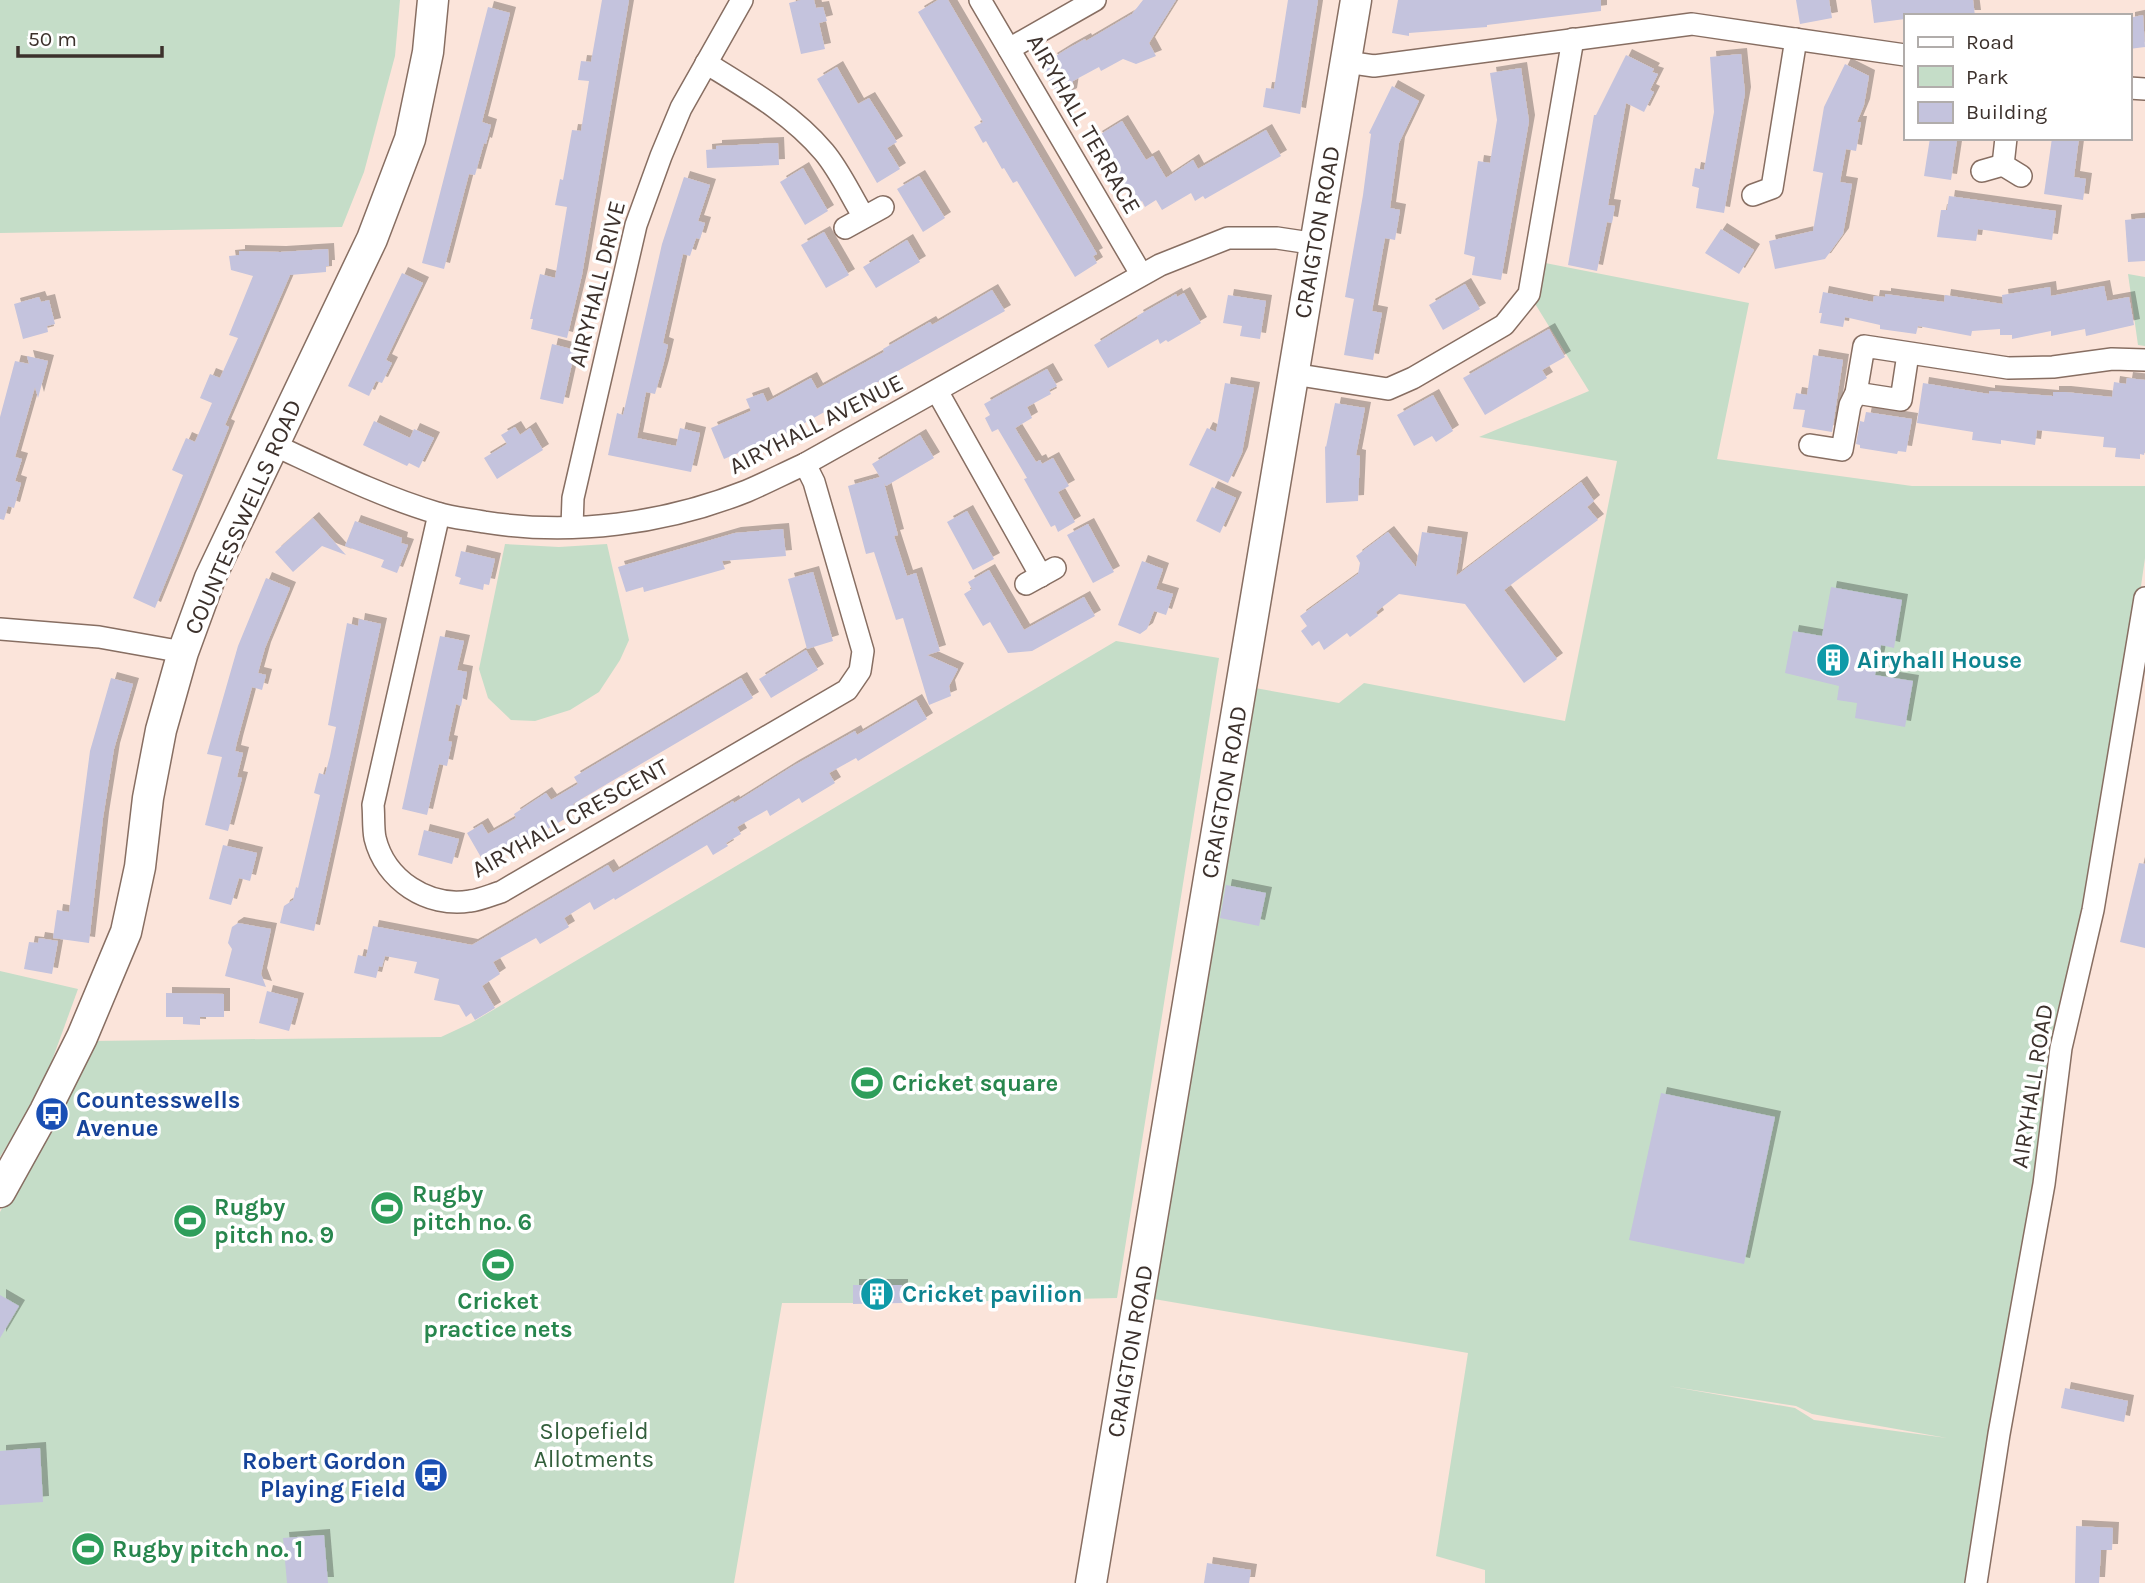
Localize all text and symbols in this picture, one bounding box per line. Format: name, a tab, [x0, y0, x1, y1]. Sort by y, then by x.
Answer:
scale bar	[18, 14, 161, 58]
legend	[1904, 14, 2131, 140]
text: 50 m	[28, 27, 77, 51]
street label: AIRYHALL TERRACE	[1021, 29, 1147, 219]
text: Road	[1966, 30, 2014, 54]
text: Park	[1966, 65, 2009, 89]
text: Building	[1966, 100, 2047, 124]
street label: CRAIGTON ROAD	[1288, 143, 1346, 321]
street label: AIRYHALL DRIVE	[563, 198, 631, 370]
street label: AIRYHALL AVENUE	[724, 368, 908, 480]
street label: COUNTESSWELLS ROAD	[179, 395, 307, 639]
building icon: Airyhall House	[1814, 641, 1852, 679]
place label: Airyhall House	[1857, 646, 2022, 674]
street label: CRAIGTON ROAD	[1195, 703, 1253, 881]
street label: AIRYHALL CRESCENT	[467, 752, 673, 884]
street label: AIRYHALL ROAD	[2005, 1002, 2059, 1170]
sports icon: Cricket square	[848, 1064, 886, 1102]
place label: Cricket square	[892, 1069, 1058, 1097]
place label: Countesswells Avenue	[76, 1086, 241, 1142]
bus stop icon: Countesswells Avenue	[33, 1095, 71, 1133]
place label: Rugby pitch no. 6	[412, 1180, 532, 1236]
sports icon: Rugby pitch no. 6	[368, 1189, 406, 1227]
place label: Rugby pitch no. 9	[214, 1193, 334, 1249]
sports icon: Rugby pitch no. 9	[171, 1202, 209, 1240]
sports icon: Cricket practice nets	[479, 1246, 517, 1284]
street label: CRAIGTON ROAD	[1101, 1262, 1159, 1440]
building icon: Cricket pavilion	[858, 1275, 896, 1313]
place label: Cricket pavilion	[902, 1280, 1082, 1308]
place label: Cricket practice nets	[423, 1287, 573, 1343]
park label: Slopefield Allotments	[534, 1417, 654, 1473]
place label: Robert Gordon Playing Field	[242, 1447, 406, 1503]
bus stop icon: Robert Gordon Playing Field	[412, 1456, 450, 1494]
sports icon: Rugby pitch no. 1	[69, 1530, 107, 1568]
place label: Rugby pitch no. 1	[112, 1535, 303, 1563]

